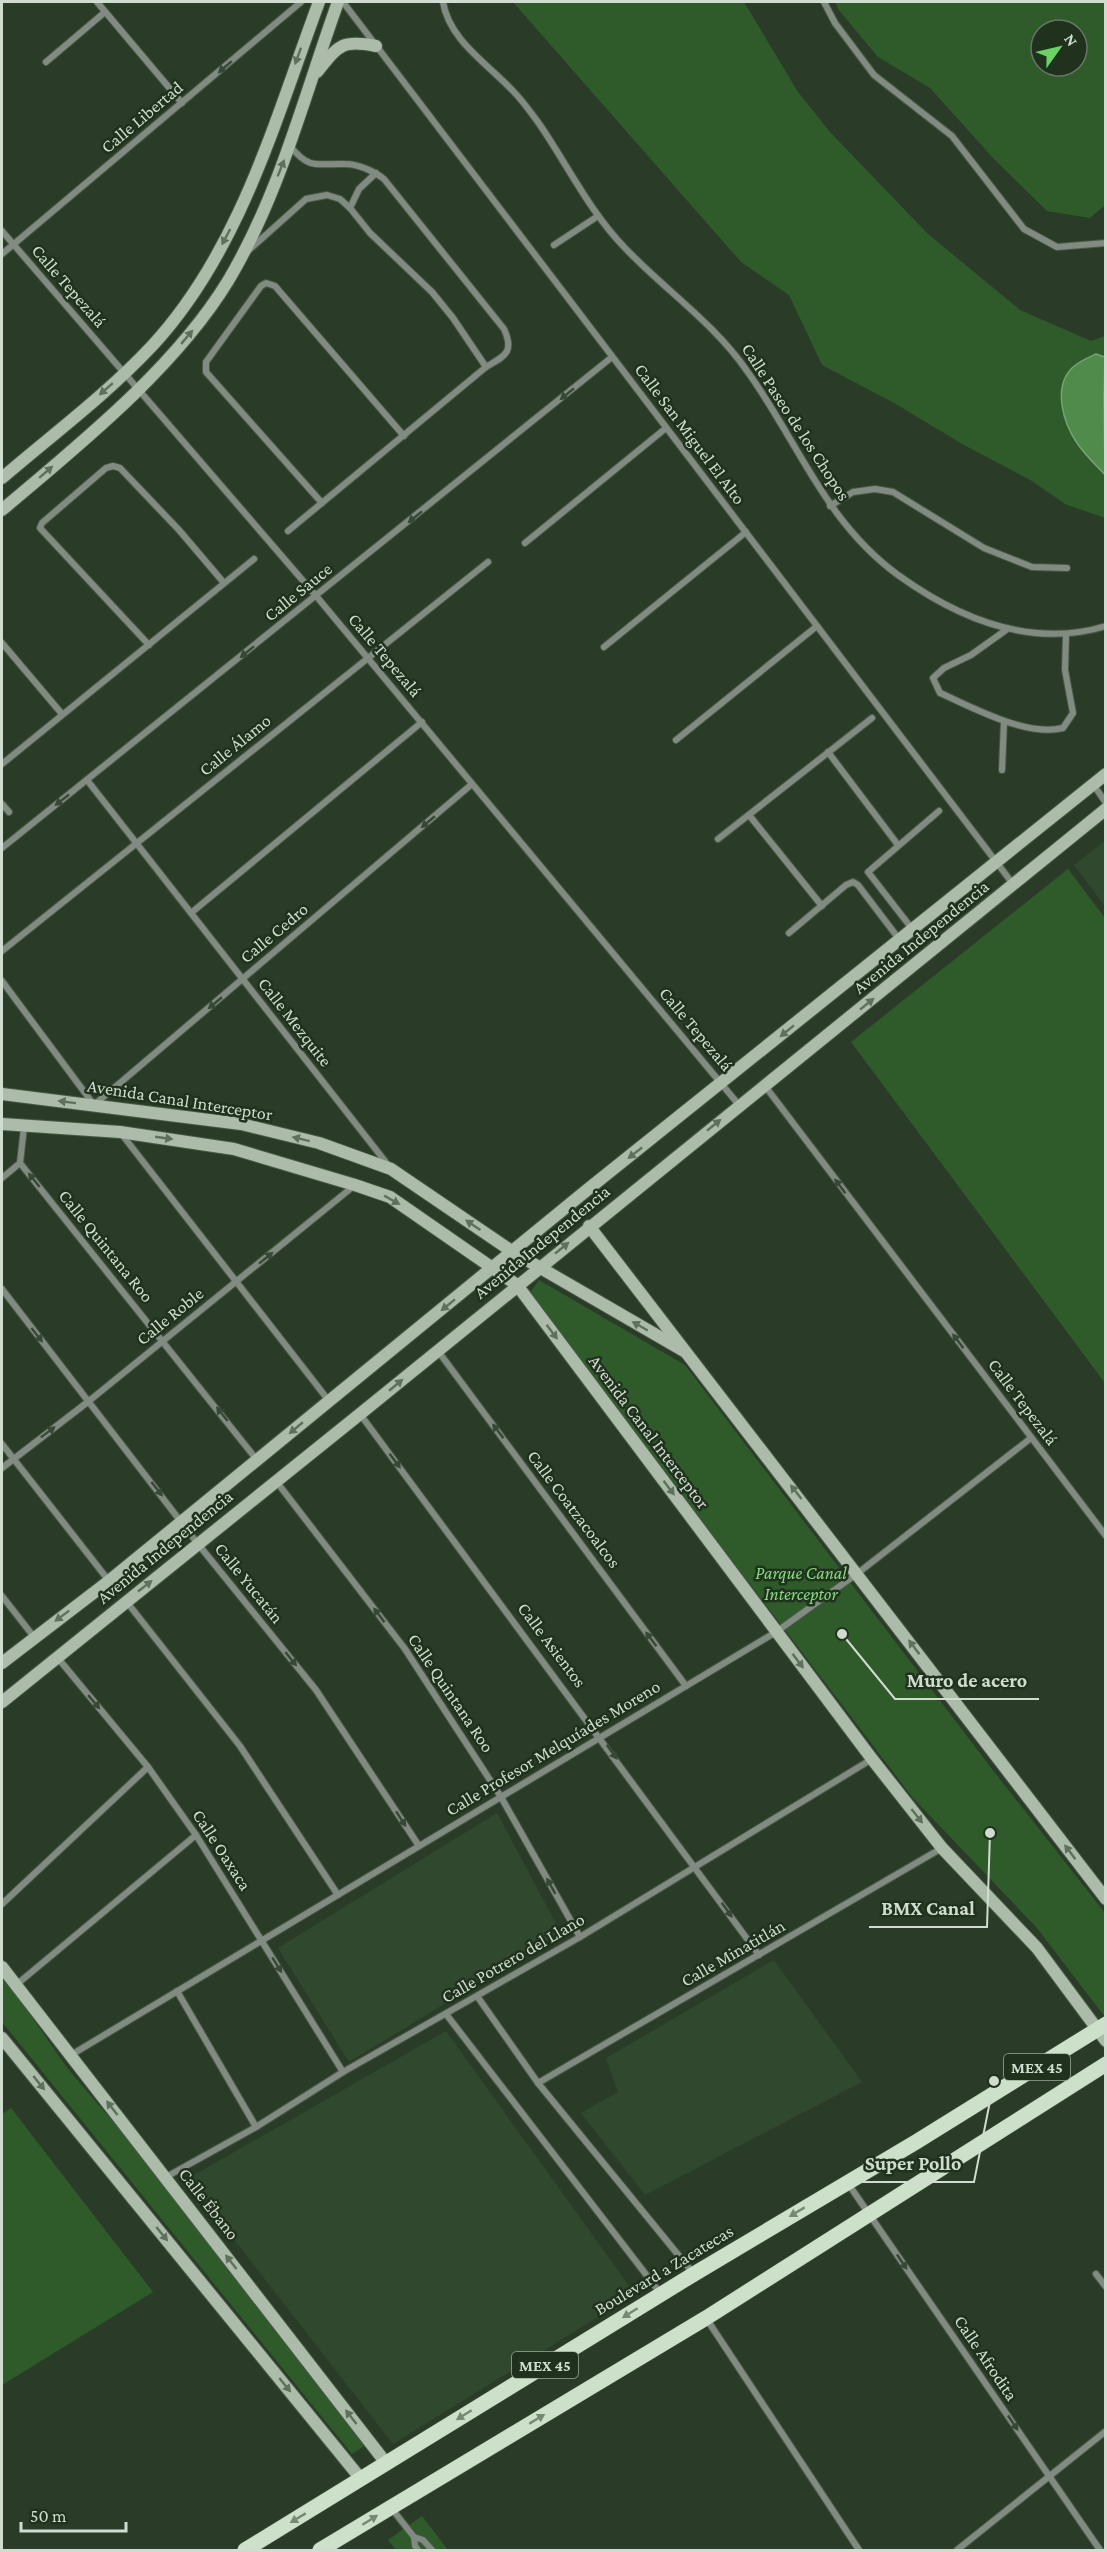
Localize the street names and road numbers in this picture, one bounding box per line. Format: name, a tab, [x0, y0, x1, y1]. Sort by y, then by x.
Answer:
street label: Calle Libertad	[97, 77, 187, 157]
street label: Calle Tepezalá	[28, 241, 110, 331]
street label: Calle Paseo de los Chopos	[738, 340, 854, 504]
street label: Calle San Miguel El Alto	[631, 360, 749, 508]
street label: Calle Sauce	[260, 559, 336, 625]
street label: Calle Tepezalá	[344, 609, 426, 701]
street label: Calle Álamo	[195, 710, 275, 780]
street label: Avenida Independencia	[849, 876, 993, 998]
street label: Calle Cedro	[236, 899, 312, 967]
street label: Calle Mezquite	[254, 974, 336, 1071]
street label: Calle Tepezalá	[655, 983, 737, 1075]
street label: Avenida Canal Interceptor	[86, 1075, 275, 1125]
street label: Avenida Independencia	[470, 1181, 614, 1303]
street label: Calle Quintana Roo	[55, 1186, 157, 1306]
street label: Calle Roble	[133, 1283, 208, 1349]
street label: Avenida Canal Interceptor	[585, 1351, 714, 1513]
street label: Calle Tepezalá	[984, 1355, 1062, 1449]
street label: Calle Coatzacoalcos	[523, 1446, 625, 1572]
street label: Avenida Independencia	[93, 1486, 237, 1608]
street label: Calle Yucatán	[211, 1539, 288, 1627]
street label: Calle Asientos	[514, 1599, 590, 1691]
street label: Calle Quintana Roo	[404, 1630, 498, 1756]
street label: Calle Profesor Melquíades Moreno	[442, 1676, 664, 1820]
street label: Calle Oaxaca	[188, 1806, 256, 1894]
street label: Calle Potrero del Llano	[438, 1909, 588, 2007]
street label: Calle Minatitlán	[677, 1915, 789, 1991]
road number: MEX 45	[1004, 2054, 1070, 2080]
street label: Calle Ébano	[175, 2164, 243, 2244]
street label: Boulevard a Zacatecas	[591, 2221, 737, 2319]
street label: Calle Afrodita	[950, 2312, 1022, 2404]
road number: MEX 45	[512, 2352, 578, 2378]

